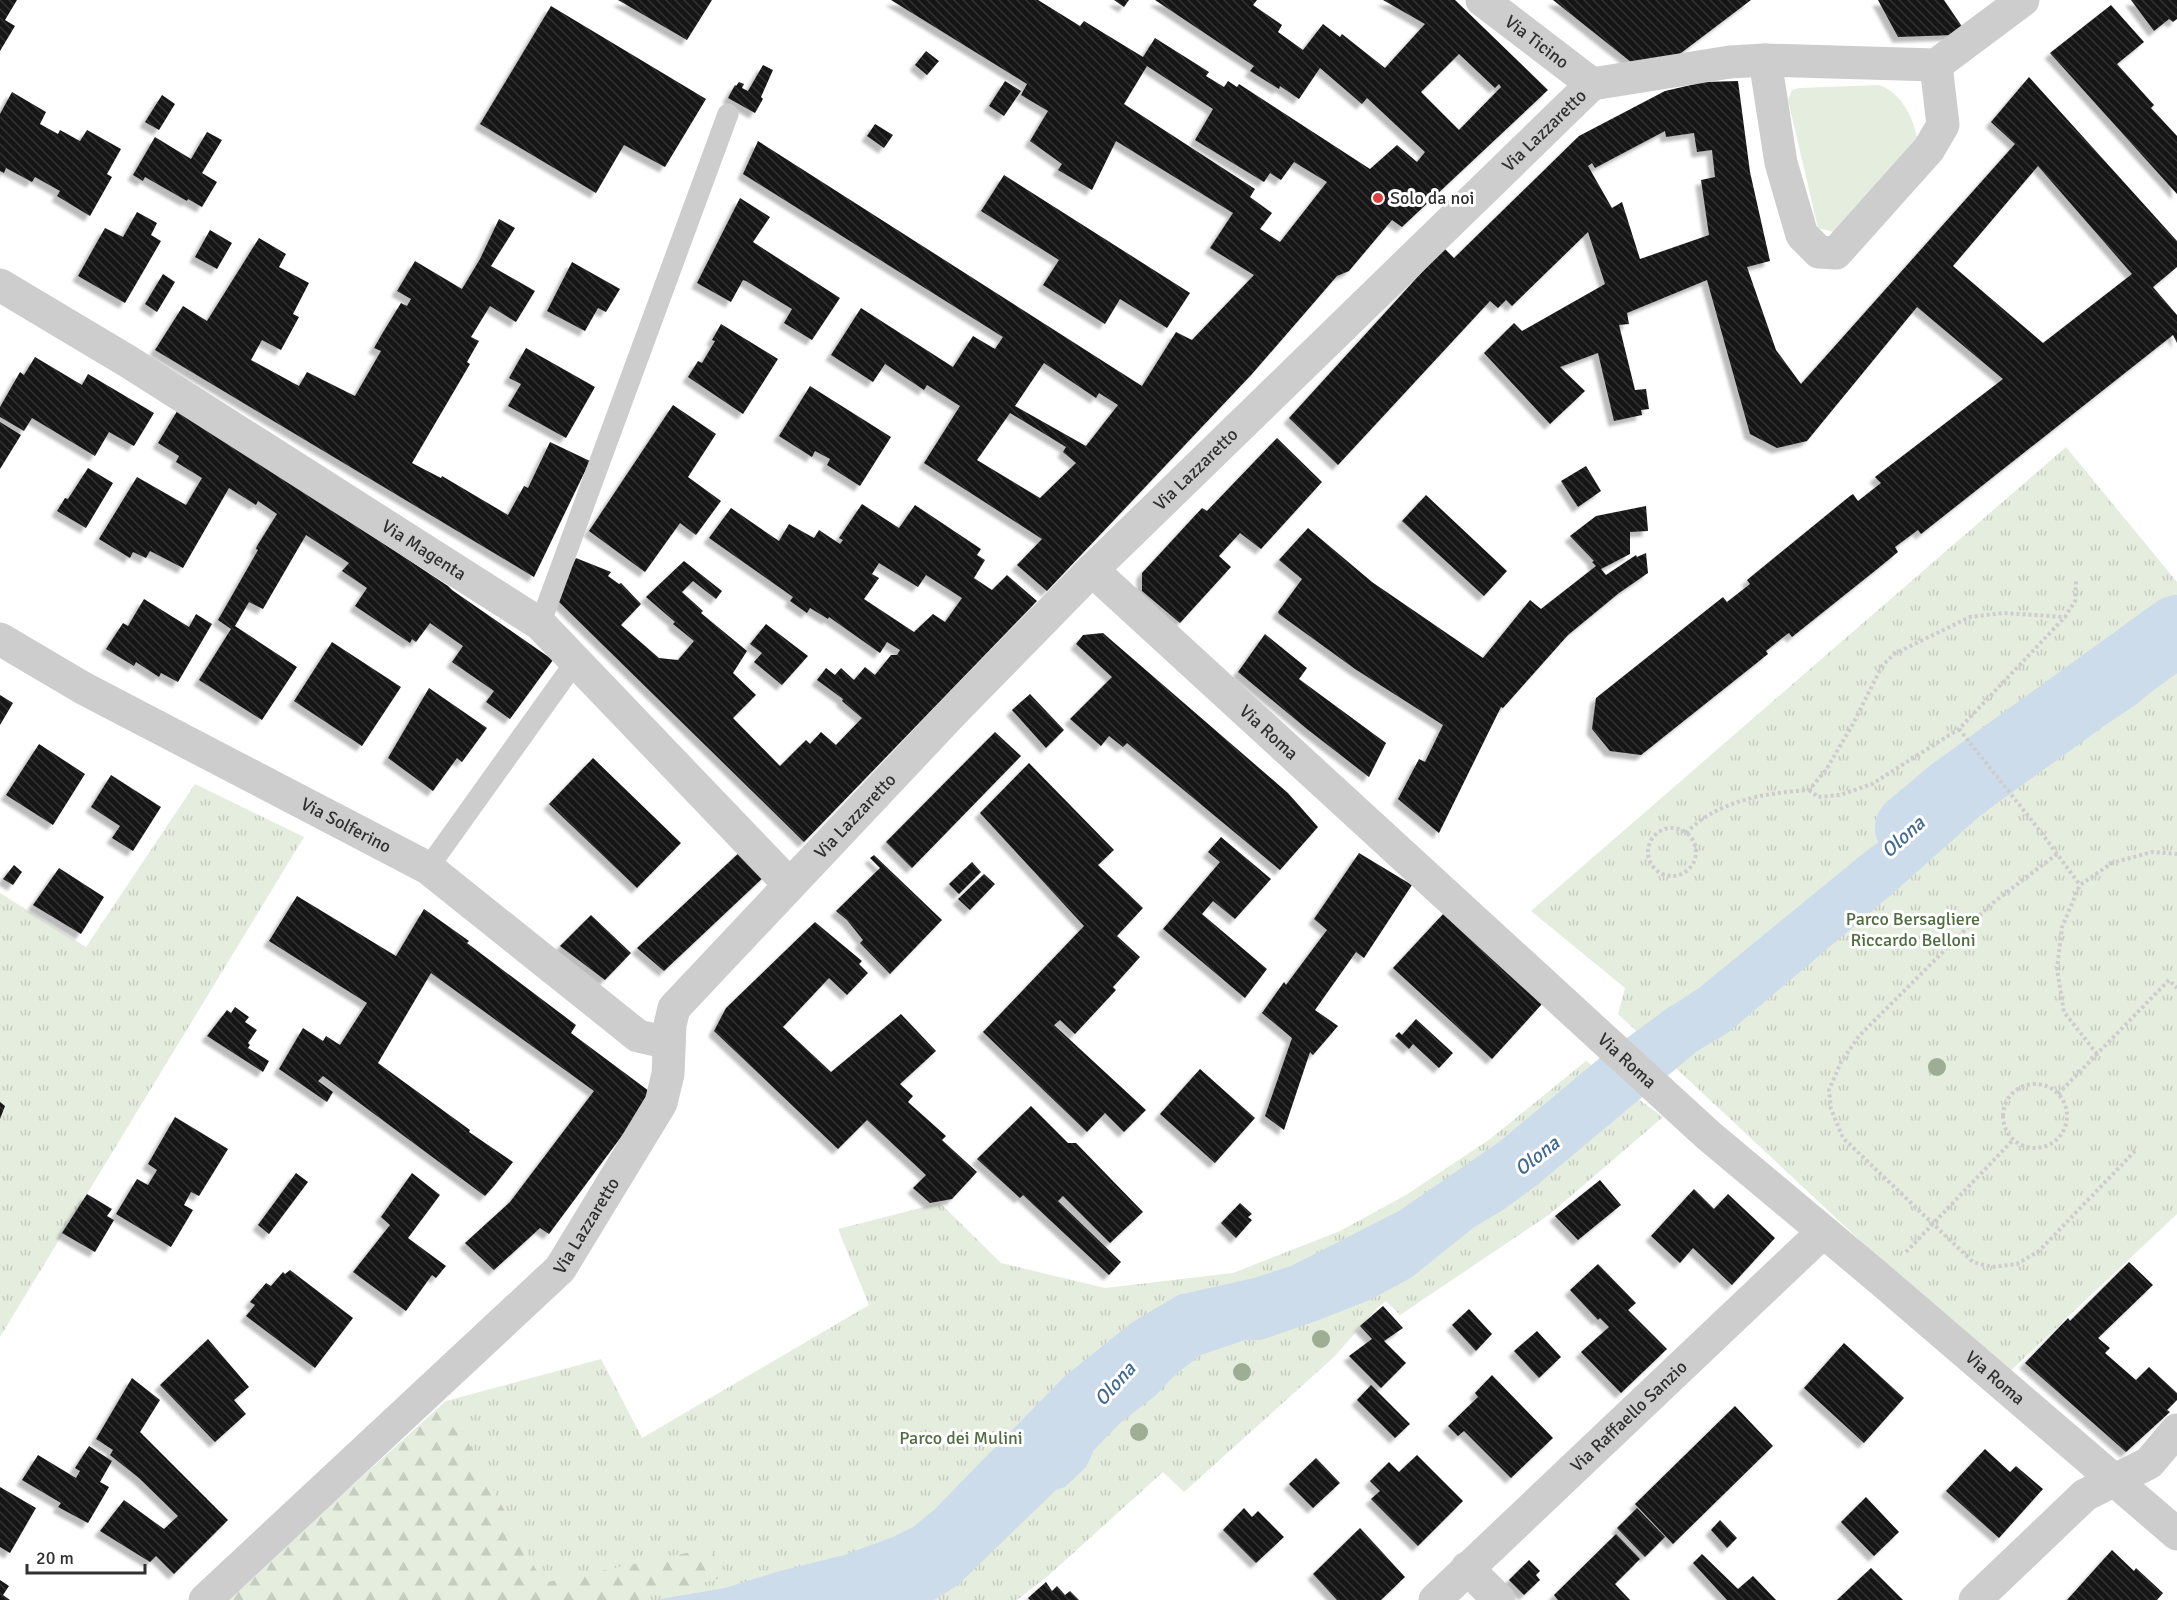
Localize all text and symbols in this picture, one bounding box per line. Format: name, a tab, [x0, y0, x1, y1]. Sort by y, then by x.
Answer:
street label: Via Ticino	[1500, 10, 1573, 73]
street label: Via Lazzaretto	[1497, 85, 1591, 176]
place label: Solo da noi	[1390, 187, 1474, 209]
marker: Solo da noi	[1371, 191, 1385, 205]
street label: Via Lazzaretto	[1149, 423, 1242, 515]
street label: Via Magenta	[378, 515, 470, 585]
street label: Via Roma	[1235, 700, 1303, 765]
street label: Via Lazzaretto	[810, 769, 900, 863]
street label: Via Solferino	[297, 793, 395, 858]
water label: Olona	[1876, 810, 1931, 863]
park label: Parco Bersagliere Riccardo Belloni	[1846, 908, 1980, 951]
street label: Via Roma	[1593, 1028, 1661, 1093]
water label: Olona	[1509, 1130, 1565, 1181]
street label: Via Lazzaretto	[549, 1173, 624, 1278]
street label: Via Roma	[1961, 1346, 2030, 1410]
water label: Olona	[1089, 1356, 1142, 1411]
street label: Via Raffaello Sanzio	[1566, 1356, 1692, 1477]
park label: Parco dei Mulini	[899, 1427, 1023, 1449]
scale bar	[27, 1537, 146, 1575]
text: 20 m	[36, 1547, 74, 1569]

